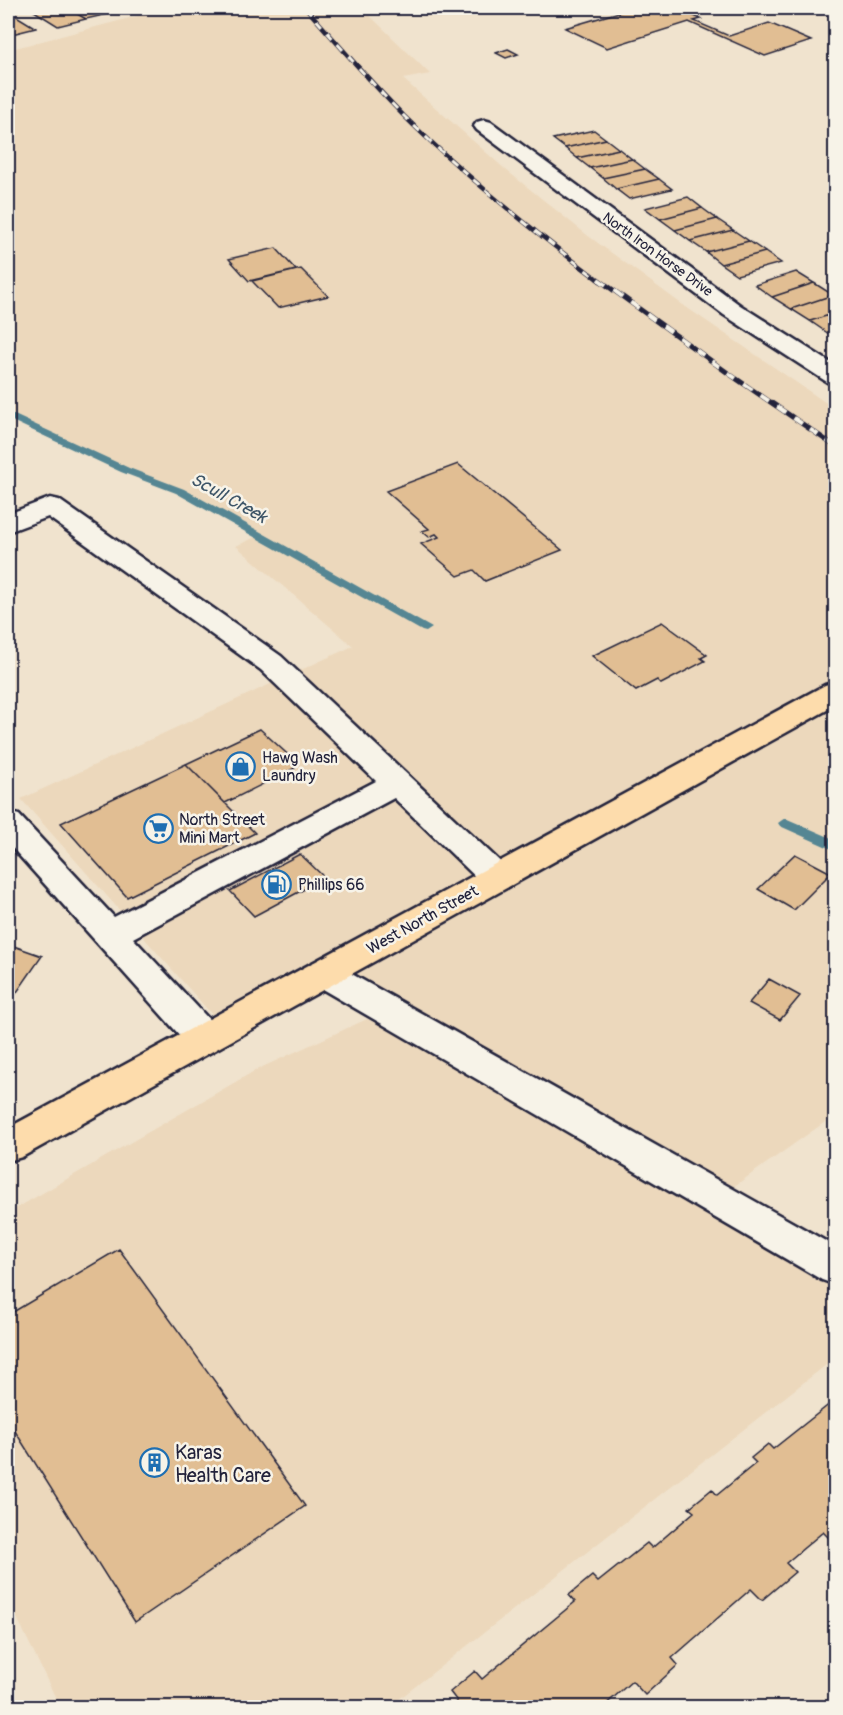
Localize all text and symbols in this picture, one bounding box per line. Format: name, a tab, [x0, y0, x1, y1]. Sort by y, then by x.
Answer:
street label: North Iron Horse Drive	[599, 209, 716, 300]
water label: Scull Creek	[187, 468, 272, 529]
place label: Hawg Wash Laundry	[262, 748, 338, 786]
shop icon: Hawg Wash Laundry	[225, 750, 257, 782]
place label: North Street Mini Mart	[179, 810, 265, 848]
supermarket icon: North Street Mini Mart	[142, 812, 174, 844]
fuel station icon: Phillips 66	[261, 868, 293, 900]
place label: Phillips 66	[298, 875, 365, 895]
street label: West North Street	[363, 881, 482, 959]
place label: Karas Health Care	[175, 1440, 271, 1488]
building icon: Karas Health Care	[138, 1447, 170, 1479]

